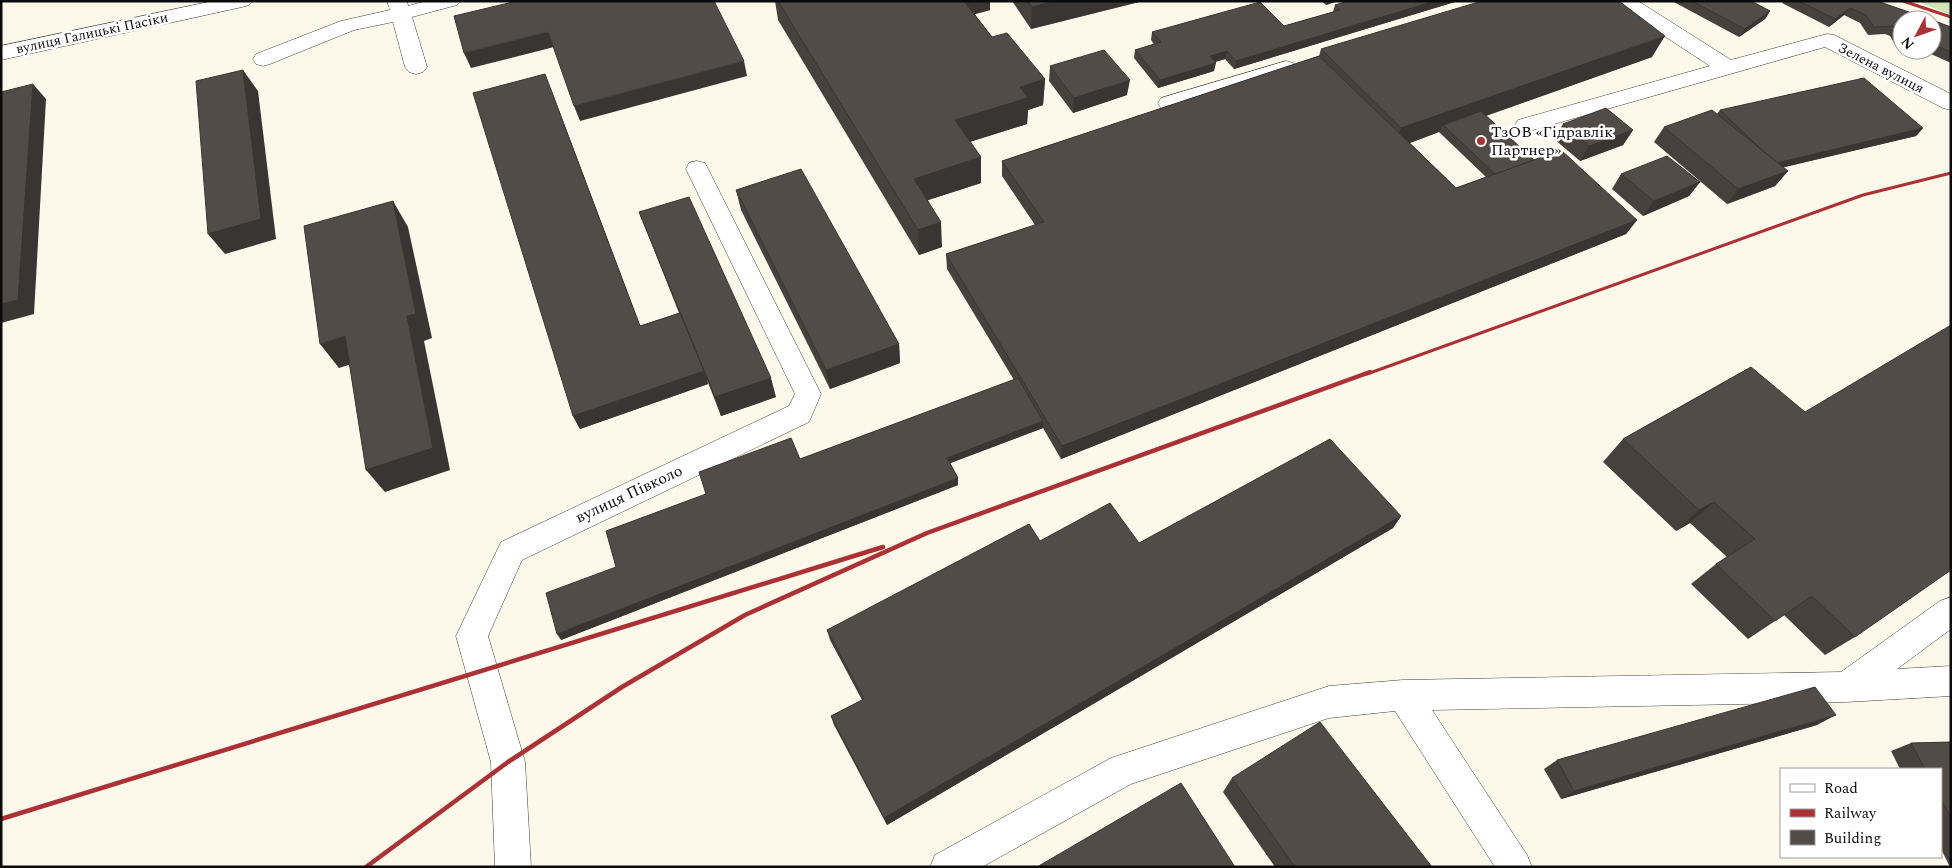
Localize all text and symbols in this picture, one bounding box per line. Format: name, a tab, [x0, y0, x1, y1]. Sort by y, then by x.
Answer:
street label: вулиця Галицькі Пасіки	[14, 7, 170, 59]
north arrow	[1892, 10, 1942, 60]
text: N	[1896, 32, 1919, 54]
street label: Зелена вулиця	[1834, 37, 1928, 99]
place label: ТзОВ «Гідравлік Партнер»	[1491, 120, 1613, 162]
marker: ТзОВ «Гідравлік Партнер»	[1475, 135, 1487, 147]
street label: вулиця Півколо	[571, 459, 687, 529]
legend	[1780, 768, 1942, 858]
text: Road	[1824, 777, 1858, 800]
text: Railway	[1824, 802, 1877, 825]
text: Building	[1824, 827, 1881, 850]

